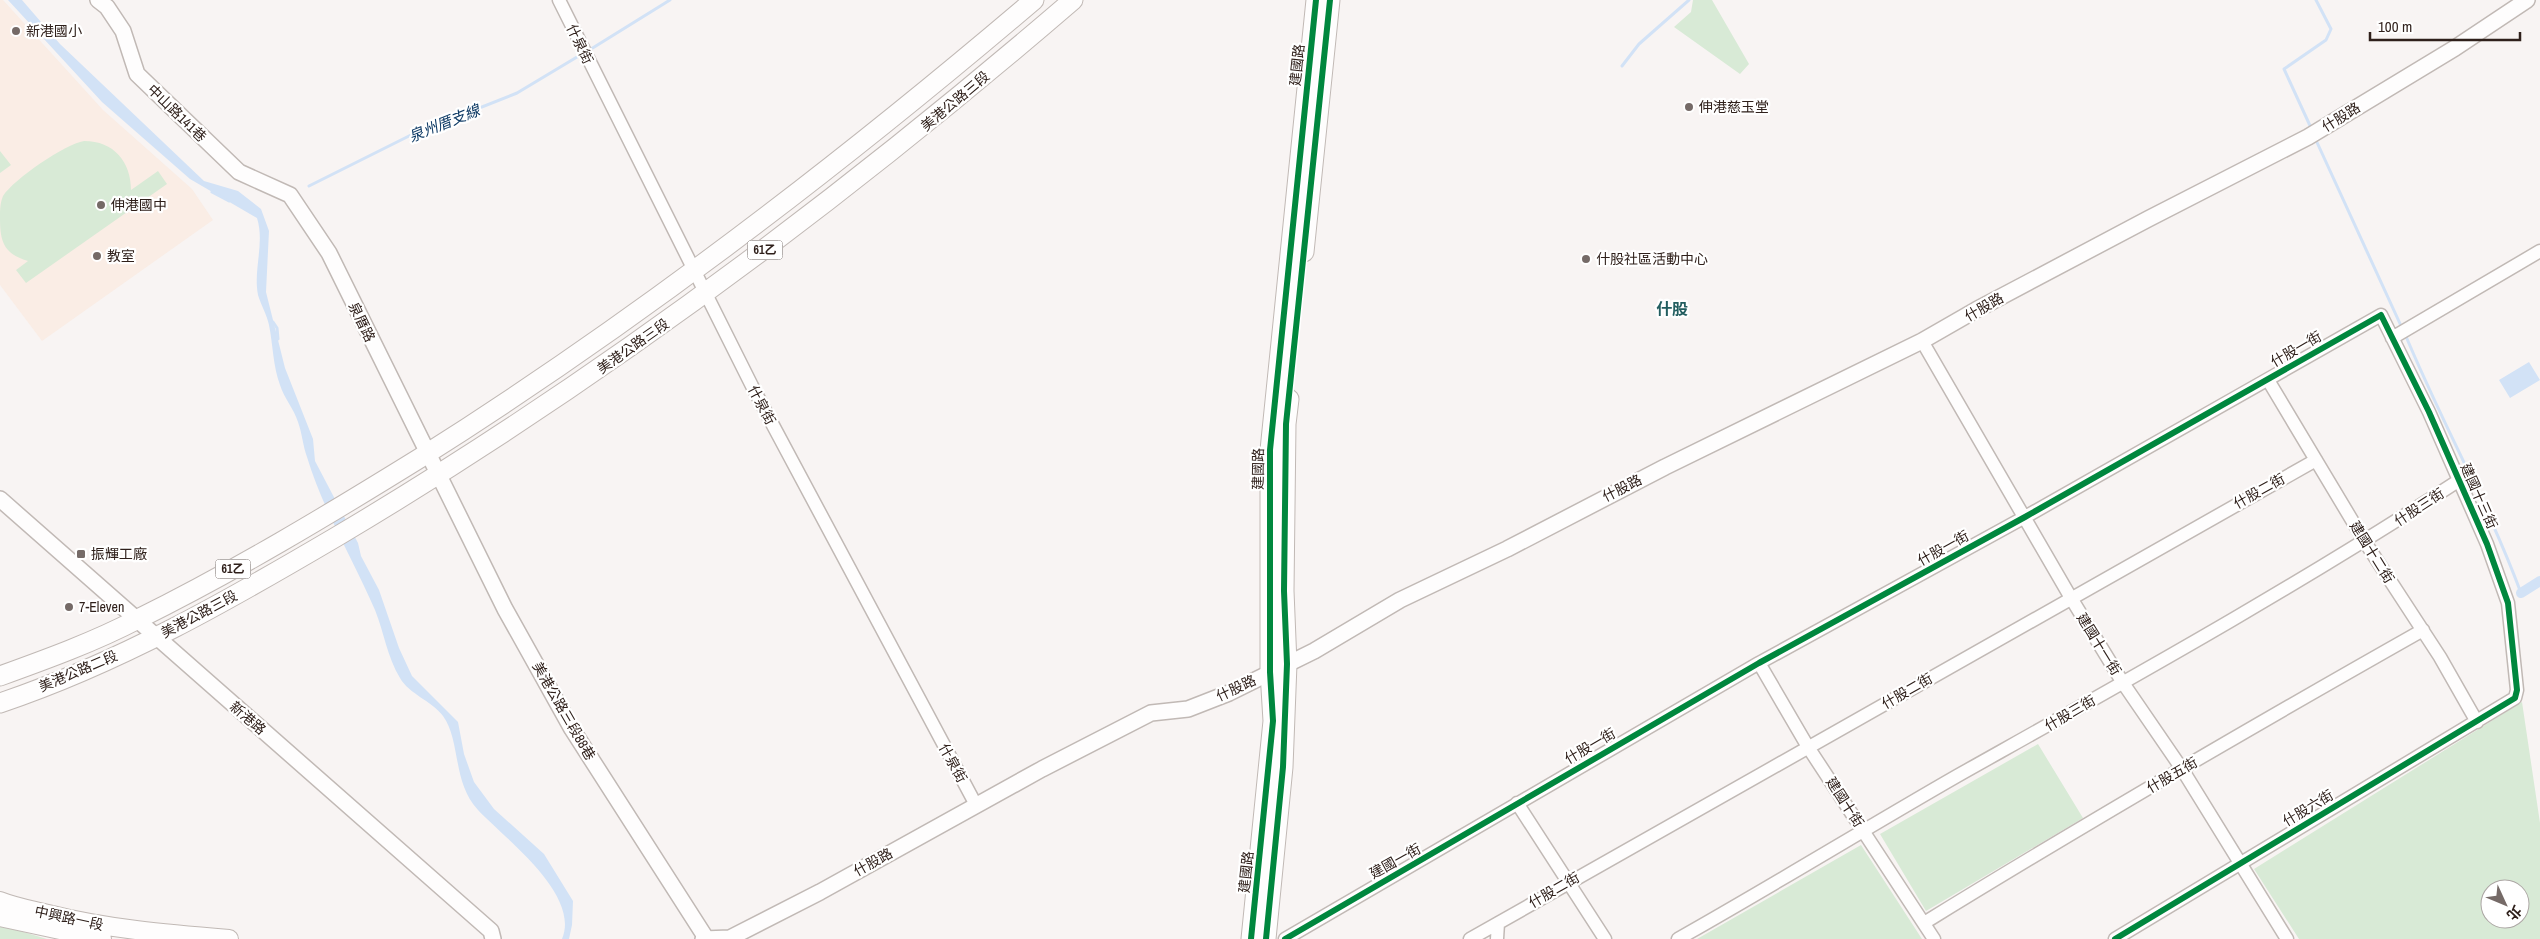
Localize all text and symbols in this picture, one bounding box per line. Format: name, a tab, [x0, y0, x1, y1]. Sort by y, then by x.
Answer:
scale bar	[2370, 10, 2520, 42]
text: 100 m	[2378, 16, 2412, 37]
street label: 什泉街	[563, 21, 597, 67]
place label: 新港國小	[26, 22, 82, 40]
marker: 新港國小	[10, 25, 22, 37]
street label: 建國路	[1286, 43, 1308, 87]
street label: 美港公路三段	[917, 67, 993, 135]
street label: 中山路141巷	[144, 80, 210, 146]
water label: 泉州厝支線	[405, 98, 485, 147]
place label: 伸港慈玉堂	[1699, 98, 1769, 116]
street label: 什股路	[2318, 98, 2364, 136]
marker: 伸港慈玉堂	[1683, 101, 1695, 113]
place label: 伸港國中	[111, 196, 167, 214]
marker: 伸港國中	[95, 199, 107, 211]
road number: 61乙	[748, 240, 782, 260]
place label: 教室	[107, 247, 135, 265]
marker: 教室	[91, 250, 103, 262]
place label: 什股社區活動中心	[1596, 250, 1708, 268]
marker: 什股社區活動中心	[1580, 253, 1592, 265]
street label: 什股路	[1961, 289, 2007, 325]
district label: 什股	[1656, 298, 1688, 320]
street label: 泉厝路	[345, 299, 379, 345]
street label: 美港公路三段	[593, 315, 673, 377]
street label: 什股一街	[2267, 327, 2325, 371]
street label: 什泉街	[744, 382, 780, 428]
street label: 建國路	[1249, 448, 1267, 490]
street label: 建國十三街	[2457, 460, 2501, 532]
street label: 什股路	[1599, 470, 1645, 506]
street label: 什股二街	[2230, 470, 2288, 512]
street label: 什股三街	[2391, 484, 2447, 530]
street label: 建國十二街	[2346, 518, 2398, 586]
street label: 什股一街	[1914, 527, 1972, 569]
place label: 振輝工廠	[91, 545, 147, 563]
marker: 振輝工廠	[75, 548, 87, 560]
road number: 61乙	[216, 560, 250, 578]
street label: 美港公路三段	[158, 586, 240, 642]
place label: 7-Eleven	[79, 598, 124, 616]
marker: 7-Eleven	[63, 601, 75, 613]
street label: 建國十一街	[2073, 610, 2125, 678]
street label: 美港公路二段	[36, 646, 120, 696]
street label: 美港公路三段88巷	[529, 659, 599, 763]
street label: 什股二街	[1878, 669, 1936, 713]
street label: 什股路	[1213, 671, 1259, 705]
street label: 什股三街	[2041, 691, 2099, 735]
street label: 新港路	[226, 697, 270, 739]
street label: 什股一街	[1561, 724, 1619, 768]
street label: 什泉街	[935, 740, 971, 786]
street label: 什股五街	[2143, 753, 2201, 797]
street label: 建國十街	[1822, 774, 1868, 830]
street label: 什股六街	[2279, 786, 2337, 830]
street label: 建國一街	[1366, 840, 1424, 882]
street label: 什股路	[850, 844, 896, 880]
street label: 建國路	[1235, 850, 1257, 894]
street label: 什股二街	[1525, 868, 1583, 912]
north arrow	[2480, 879, 2530, 929]
street label: 中興路一段	[33, 902, 105, 934]
text: 北	[2503, 902, 2526, 924]

